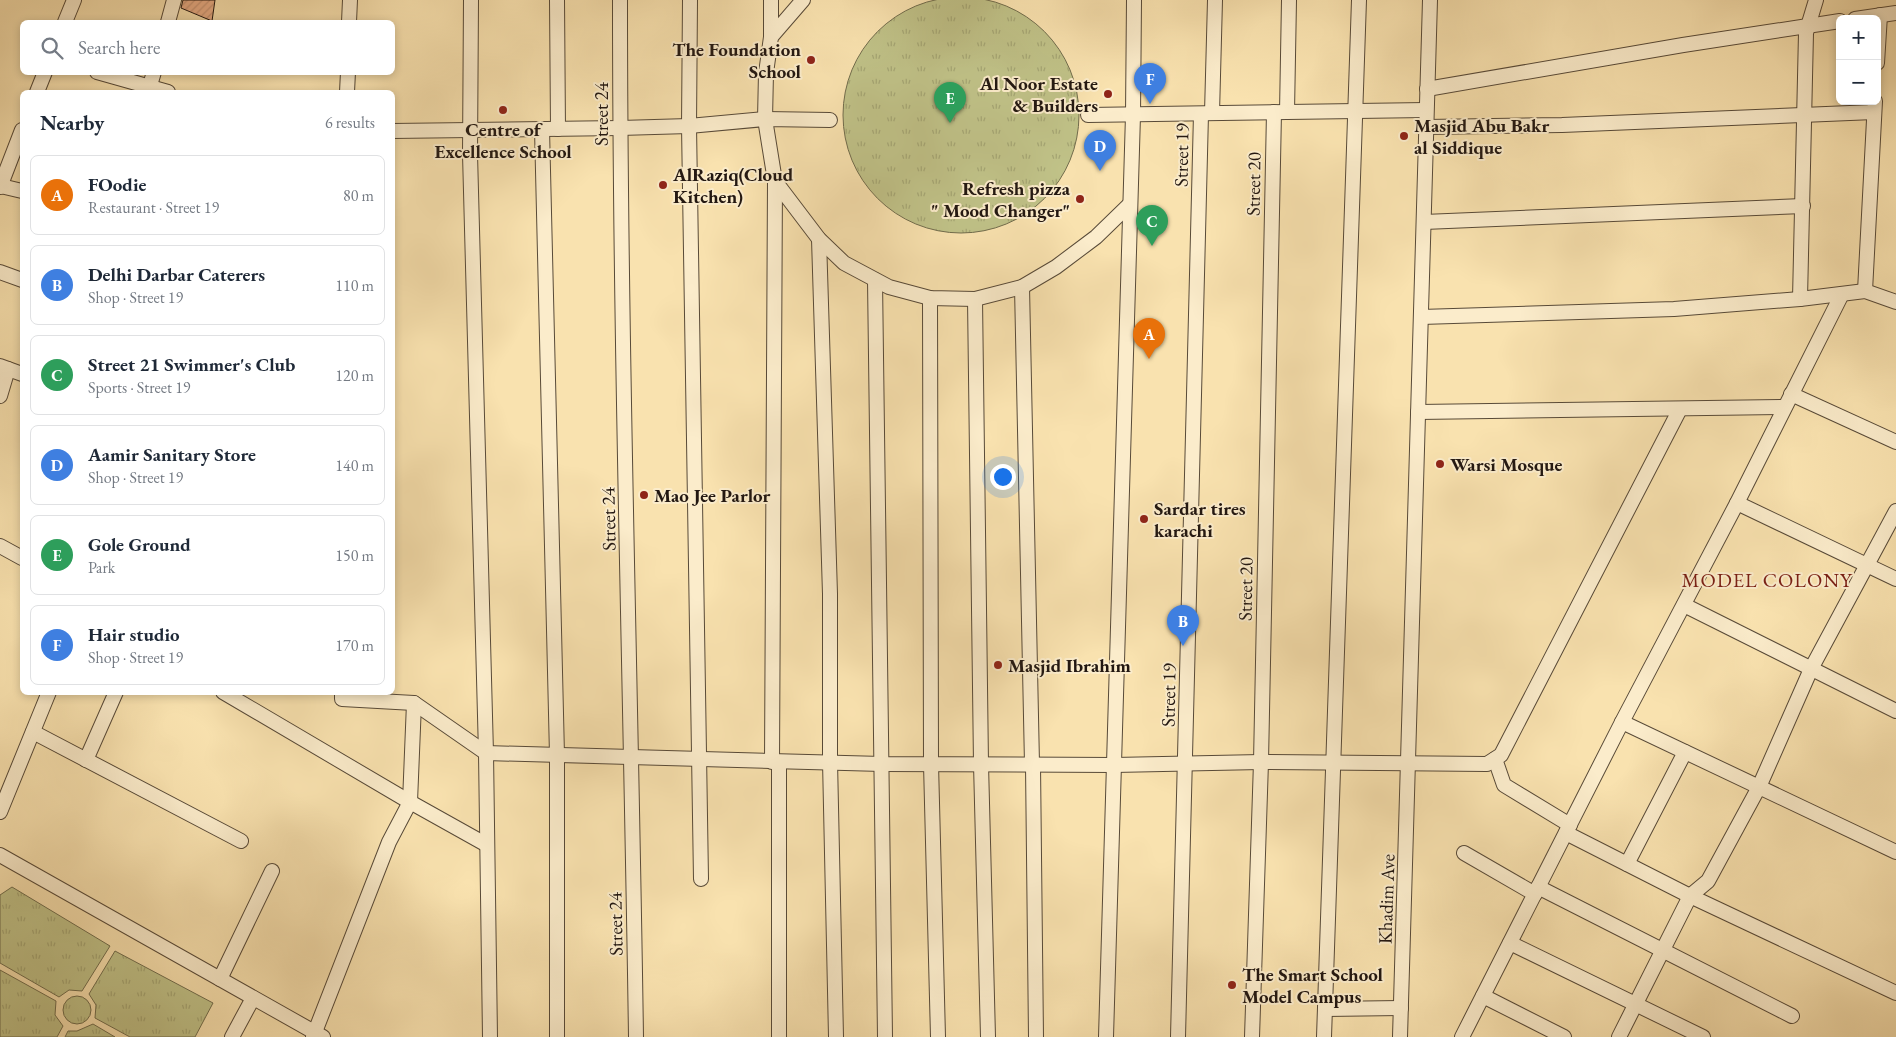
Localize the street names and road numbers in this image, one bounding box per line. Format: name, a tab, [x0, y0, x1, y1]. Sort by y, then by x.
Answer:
street label: Street 24	[589, 81, 614, 146]
street label: Street 19	[1168, 123, 1195, 187]
street label: Street 20	[1240, 152, 1267, 216]
street label: Street 24	[595, 486, 622, 551]
street label: Street 20	[1232, 557, 1259, 621]
street label: Street 19	[1155, 663, 1182, 727]
street label: Khadim Ave	[1372, 853, 1401, 945]
street label: Street 24	[602, 891, 629, 956]

